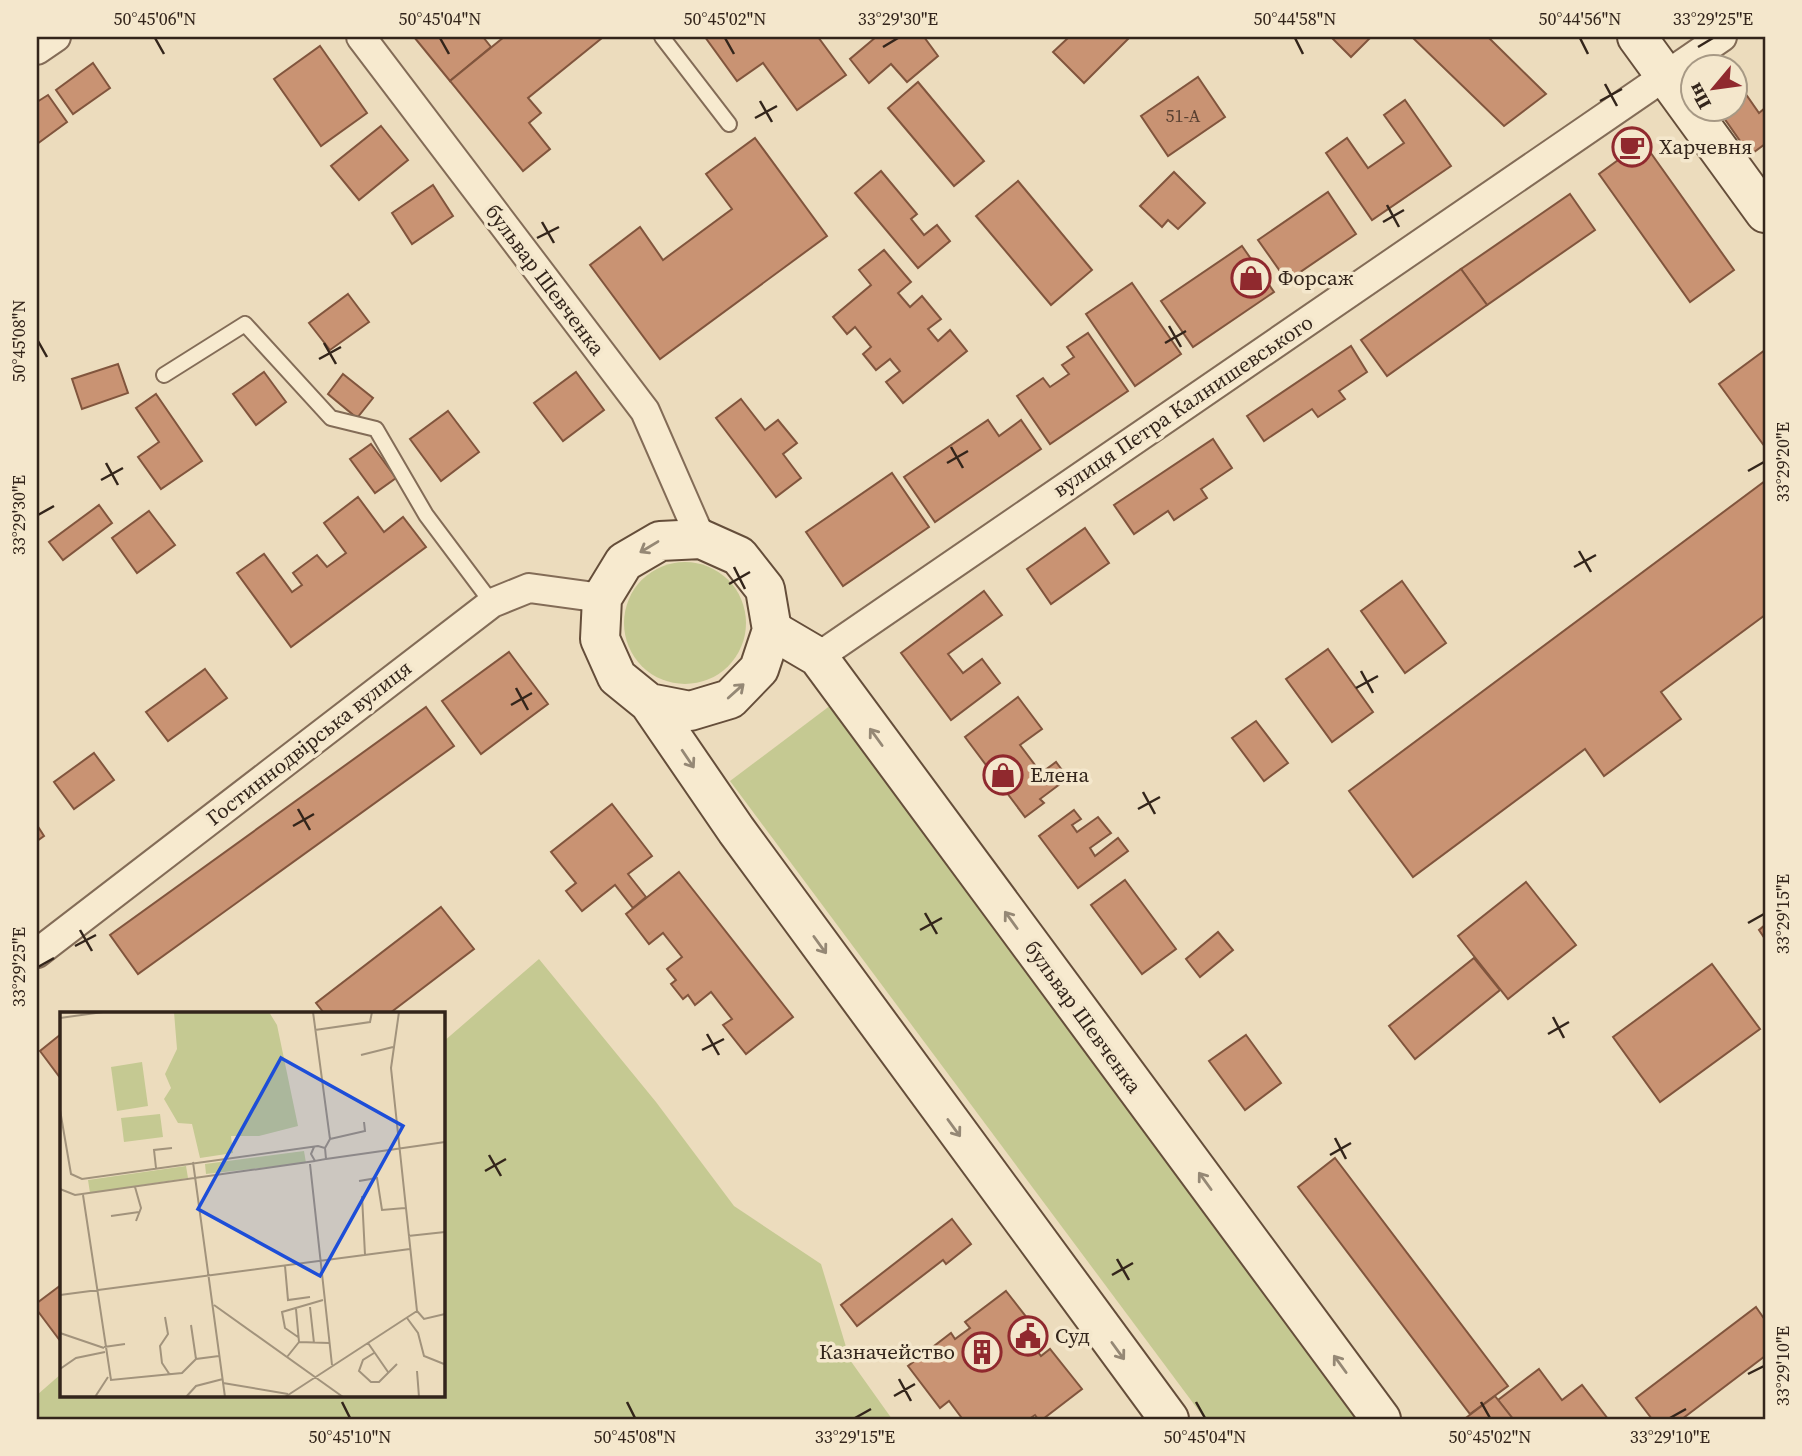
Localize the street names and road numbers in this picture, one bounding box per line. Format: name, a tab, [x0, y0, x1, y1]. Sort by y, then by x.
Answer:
street label: бульвар Шевченка	[479, 198, 612, 362]
street label: вулиця Петра Калнишевського	[1047, 307, 1319, 504]
street label: Гостиннодвірська вулиця	[200, 653, 417, 832]
street label: бульвар Шевченка	[1018, 934, 1149, 1099]

